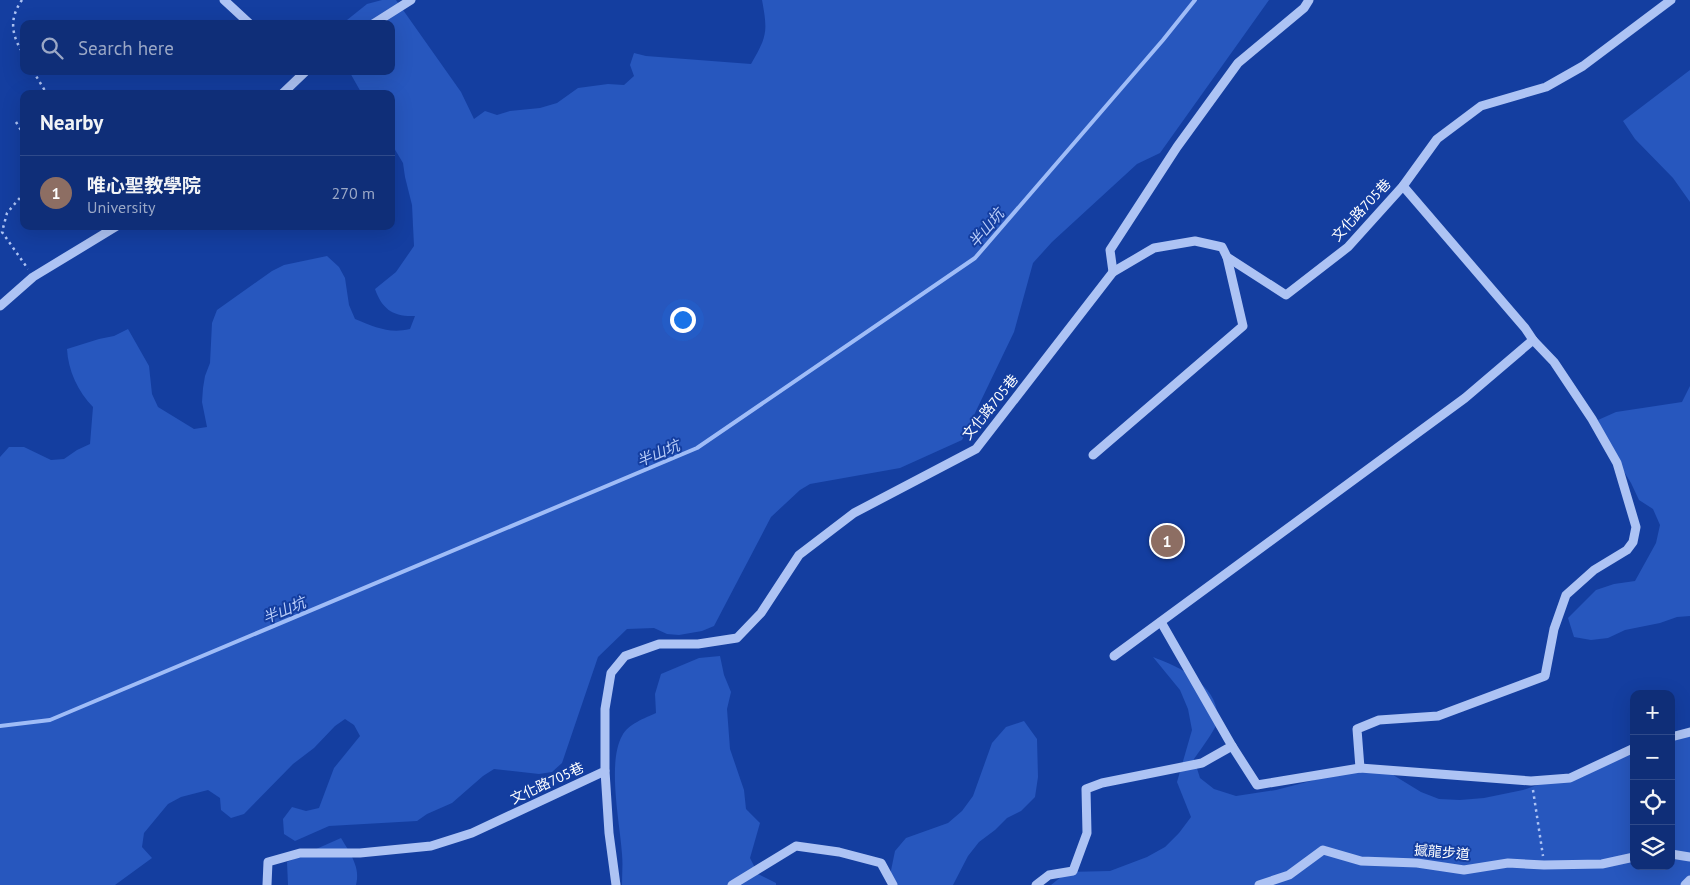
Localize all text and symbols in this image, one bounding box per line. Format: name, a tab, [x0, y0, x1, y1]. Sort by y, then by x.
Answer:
search box	[20, 20, 395, 75]
icon: search	[38, 34, 66, 62]
text: Search here	[78, 36, 174, 60]
text: Nearby	[40, 109, 103, 136]
text: 唯心聖教學院	[87, 173, 201, 197]
street label: 文化路705巷	[1328, 175, 1394, 245]
text: 1	[51, 183, 61, 203]
text: 270 m	[332, 183, 375, 203]
text: University	[87, 197, 155, 217]
water label: 半山坑	[964, 203, 1009, 251]
your location	[670, 307, 696, 333]
street label: 文化路705巷	[958, 371, 1022, 443]
water label: 半山坑	[634, 435, 684, 471]
pin: 1	[1151, 522, 1183, 560]
water label: 半山坑	[260, 592, 310, 628]
map controls	[1630, 690, 1675, 870]
button: +	[1630, 690, 1675, 735]
button: −	[1630, 735, 1675, 780]
street label: 文化路705巷	[507, 758, 587, 808]
button: locate	[1630, 780, 1675, 825]
button: layers	[1630, 825, 1675, 870]
street label: 撼龍步道	[1413, 841, 1471, 863]

